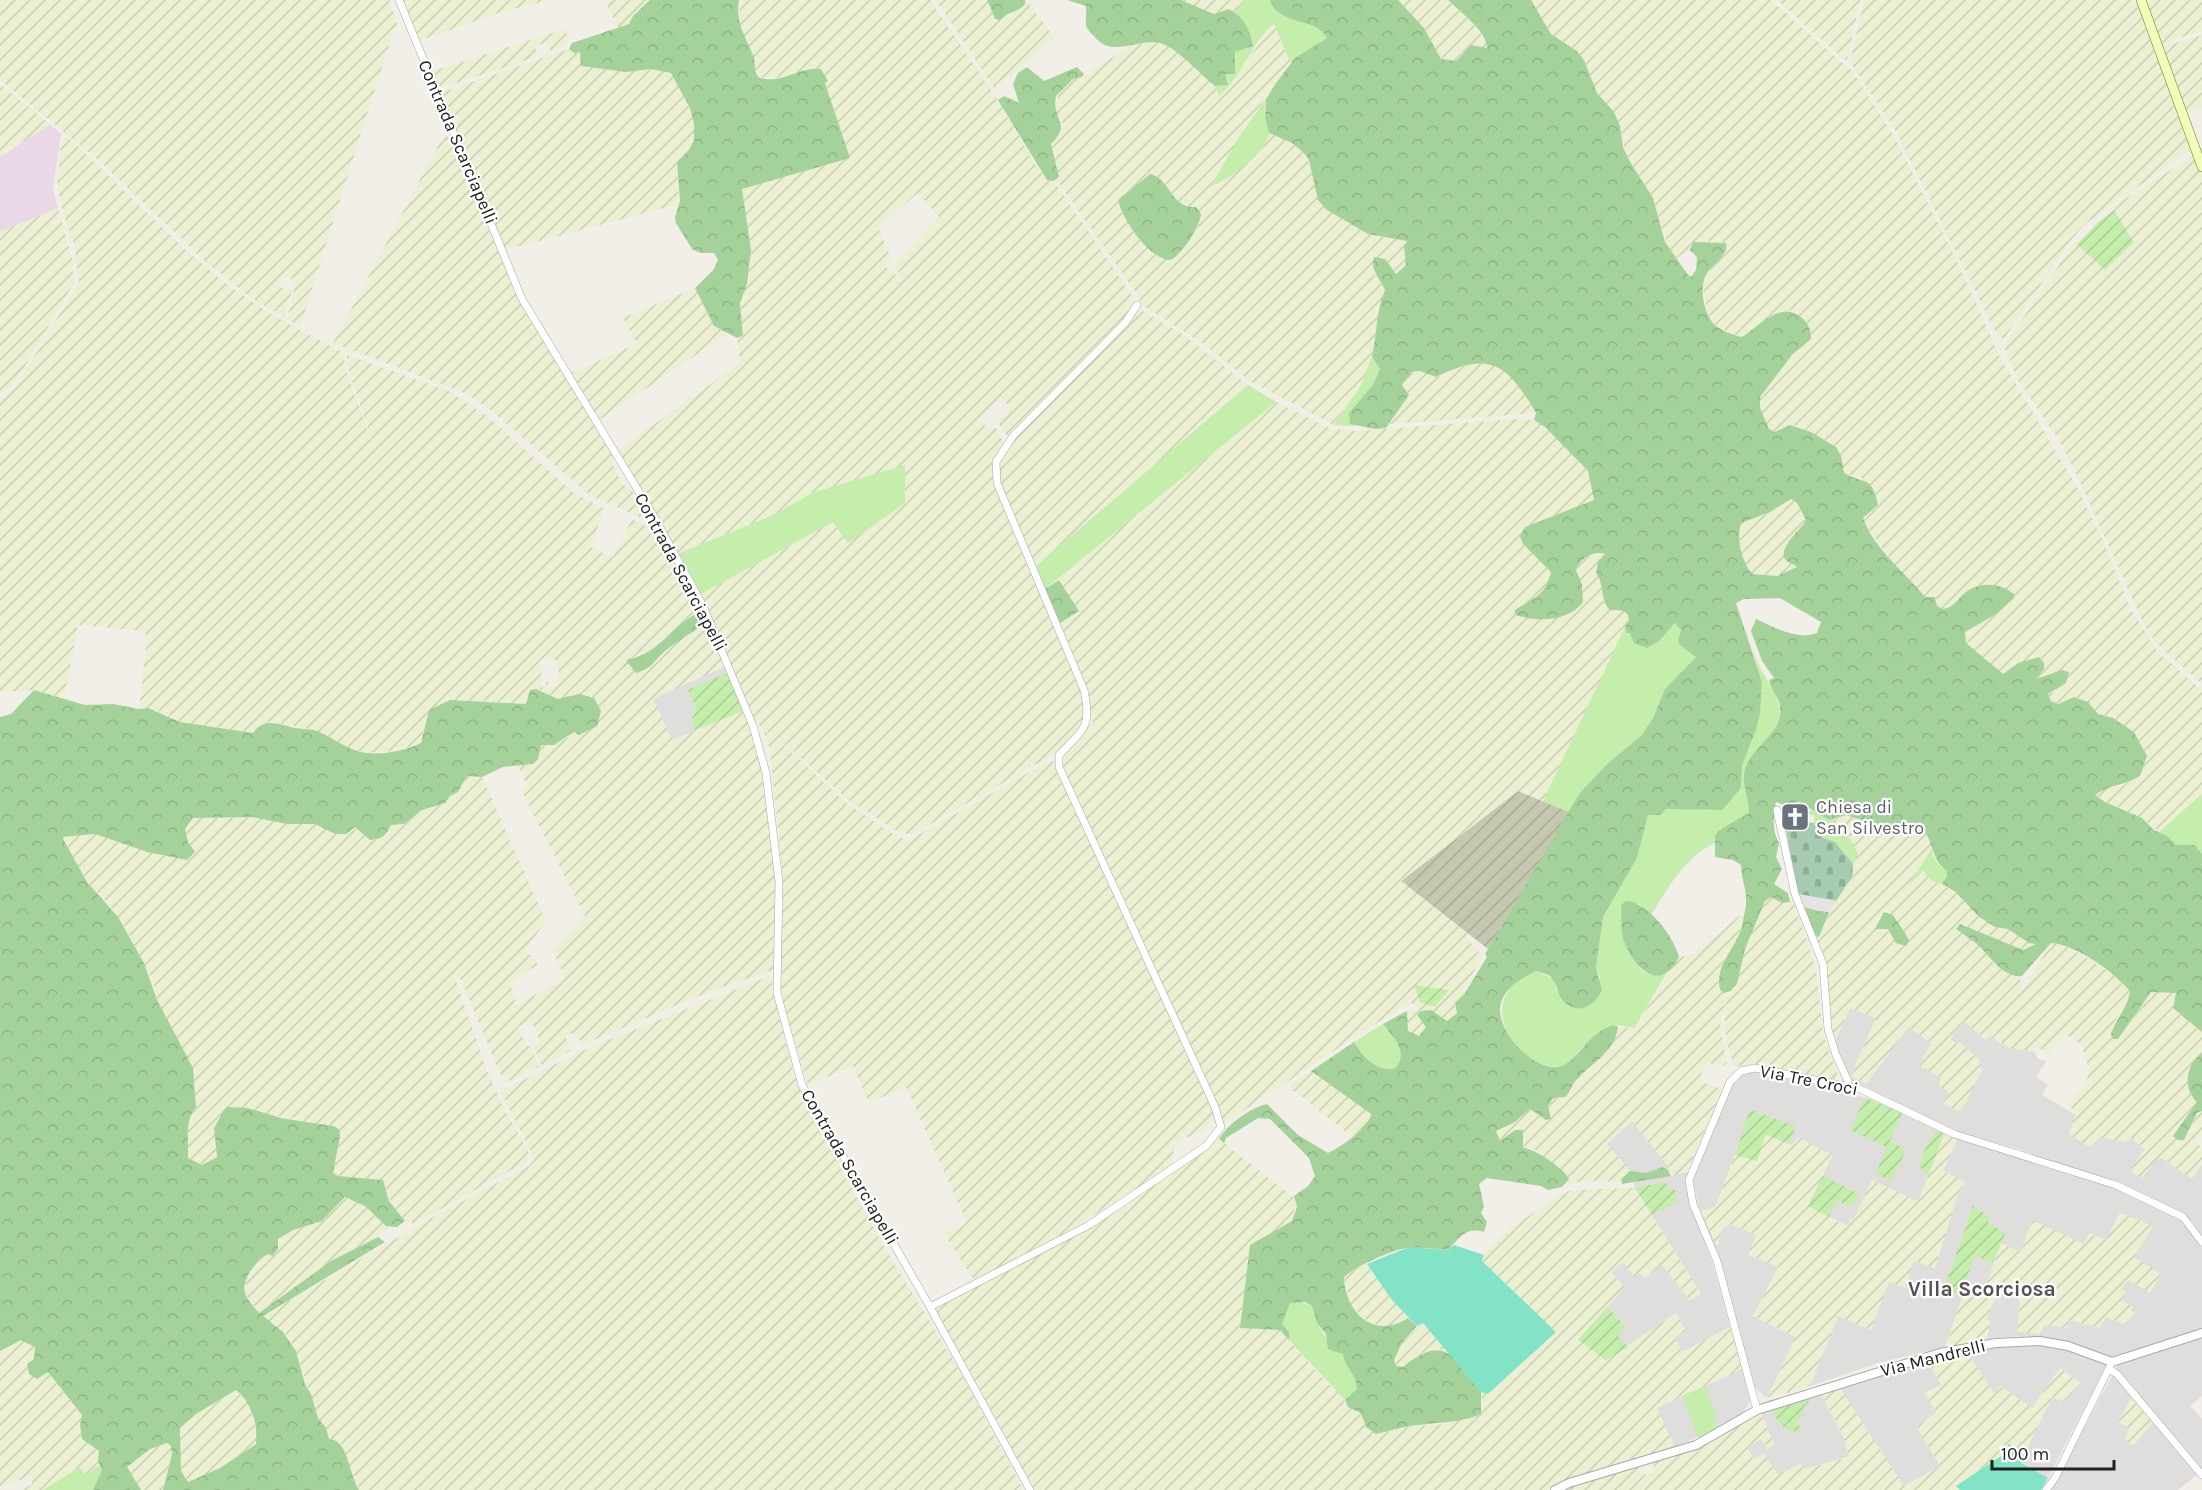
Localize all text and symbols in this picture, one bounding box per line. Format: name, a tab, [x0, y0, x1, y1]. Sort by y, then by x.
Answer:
street label: Contrada Scarciapelli	[413, 57, 503, 227]
street label: Contrada Scarciapelli	[630, 489, 732, 655]
place label: Chiesa di San Silvestro	[1816, 796, 1924, 839]
church icon: Chiesa di San Silvestro	[1779, 801, 1811, 833]
street label: Via Tre Croci	[1758, 1060, 1860, 1100]
street label: Contrada Scarciapelli	[796, 1085, 904, 1249]
district label: Villa Scorciosa	[1908, 1277, 2056, 1301]
street label: Via Mandrelli	[1878, 1334, 1988, 1382]
scale bar	[1992, 1433, 2114, 1471]
text: 100 m	[2001, 1443, 2049, 1465]

